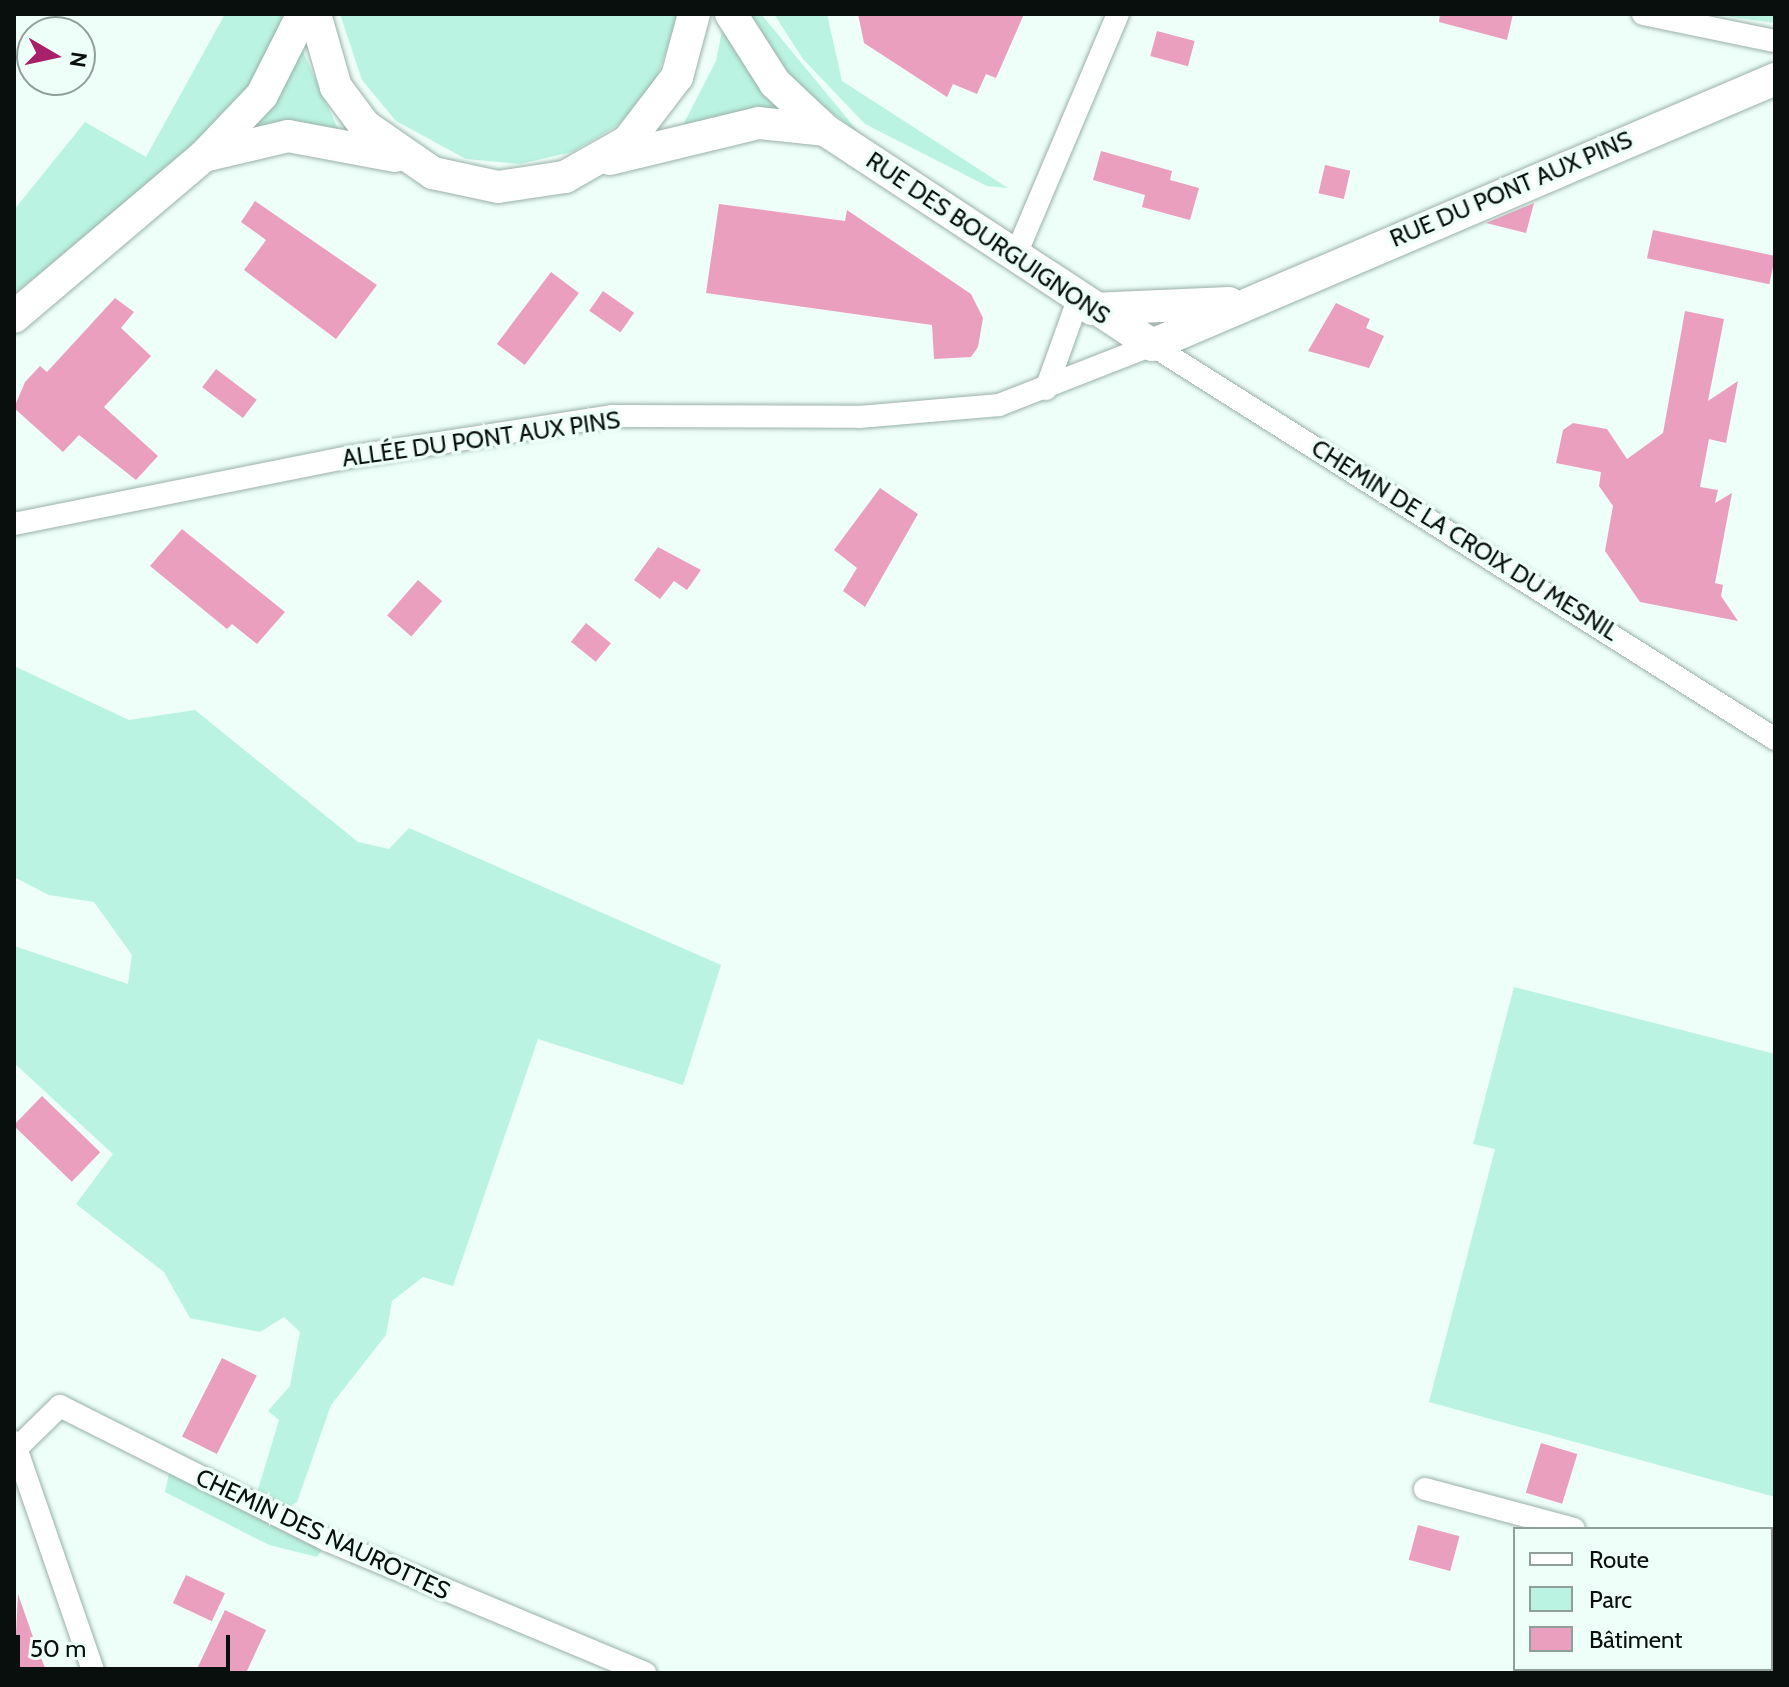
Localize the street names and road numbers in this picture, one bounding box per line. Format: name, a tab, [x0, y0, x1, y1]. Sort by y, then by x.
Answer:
street label: RUE DU PONT AUX PINS	[1386, 125, 1636, 253]
street label: RUE DES BOURGUIGNONS	[861, 146, 1115, 330]
street label: ALLÉE DU PONT AUX PINS	[340, 405, 622, 473]
street label: CHEMIN DE LA CROIX DU MESNIL	[1306, 433, 1624, 647]
street label: CHEMIN DES NAUROTTES	[191, 1462, 455, 1606]

